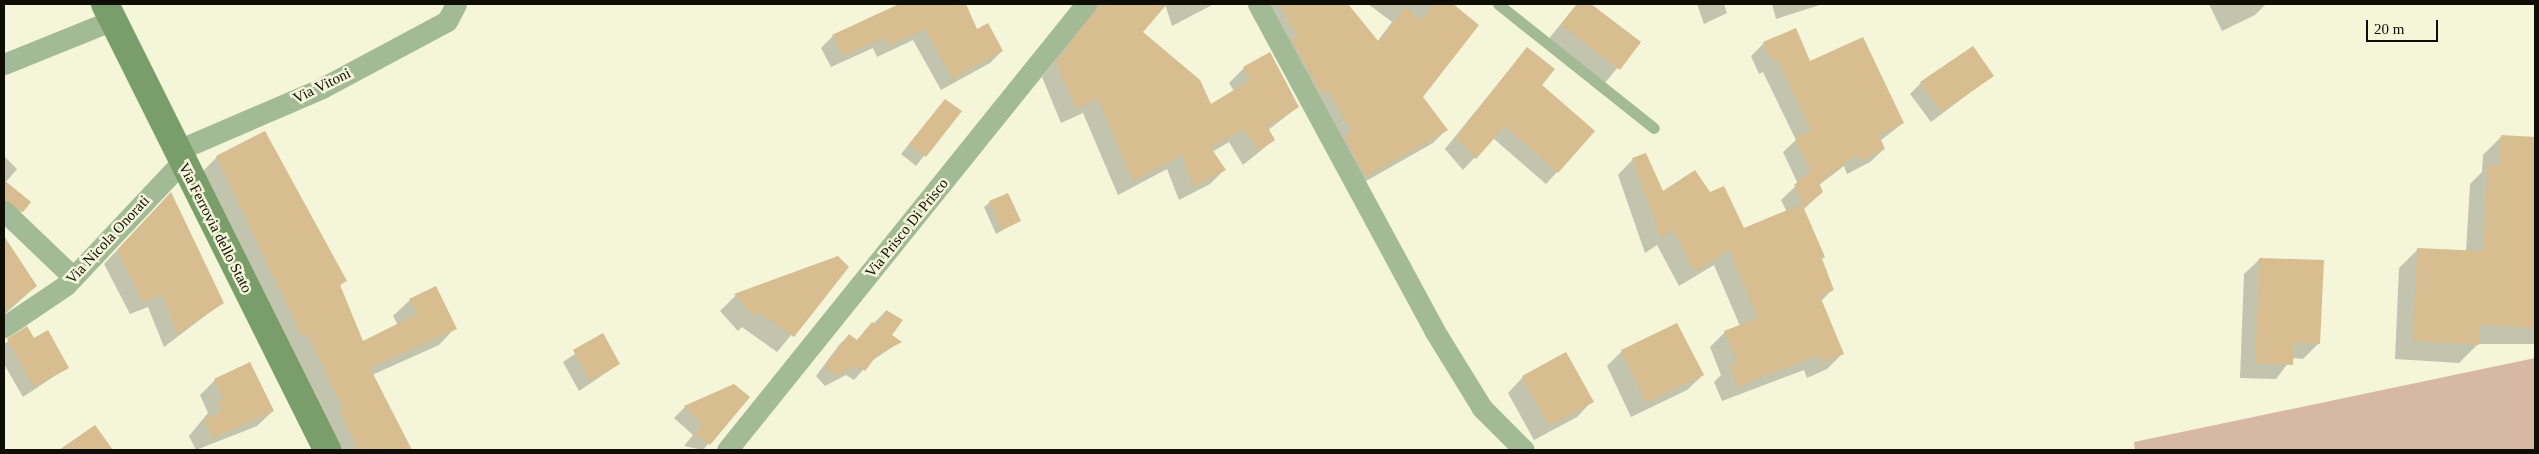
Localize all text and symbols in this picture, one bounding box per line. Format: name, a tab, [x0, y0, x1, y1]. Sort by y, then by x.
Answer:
scale bar	[2369, 10, 2442, 42]
text: 20 m	[2374, 21, 2404, 37]
street label: Via Vitoni	[290, 64, 354, 108]
street label: Via Ferrovia dello Stato	[174, 160, 256, 296]
street label: Via Prisco Di Prisco	[862, 175, 952, 281]
street label: Via Nicola Onorati	[63, 192, 153, 288]

